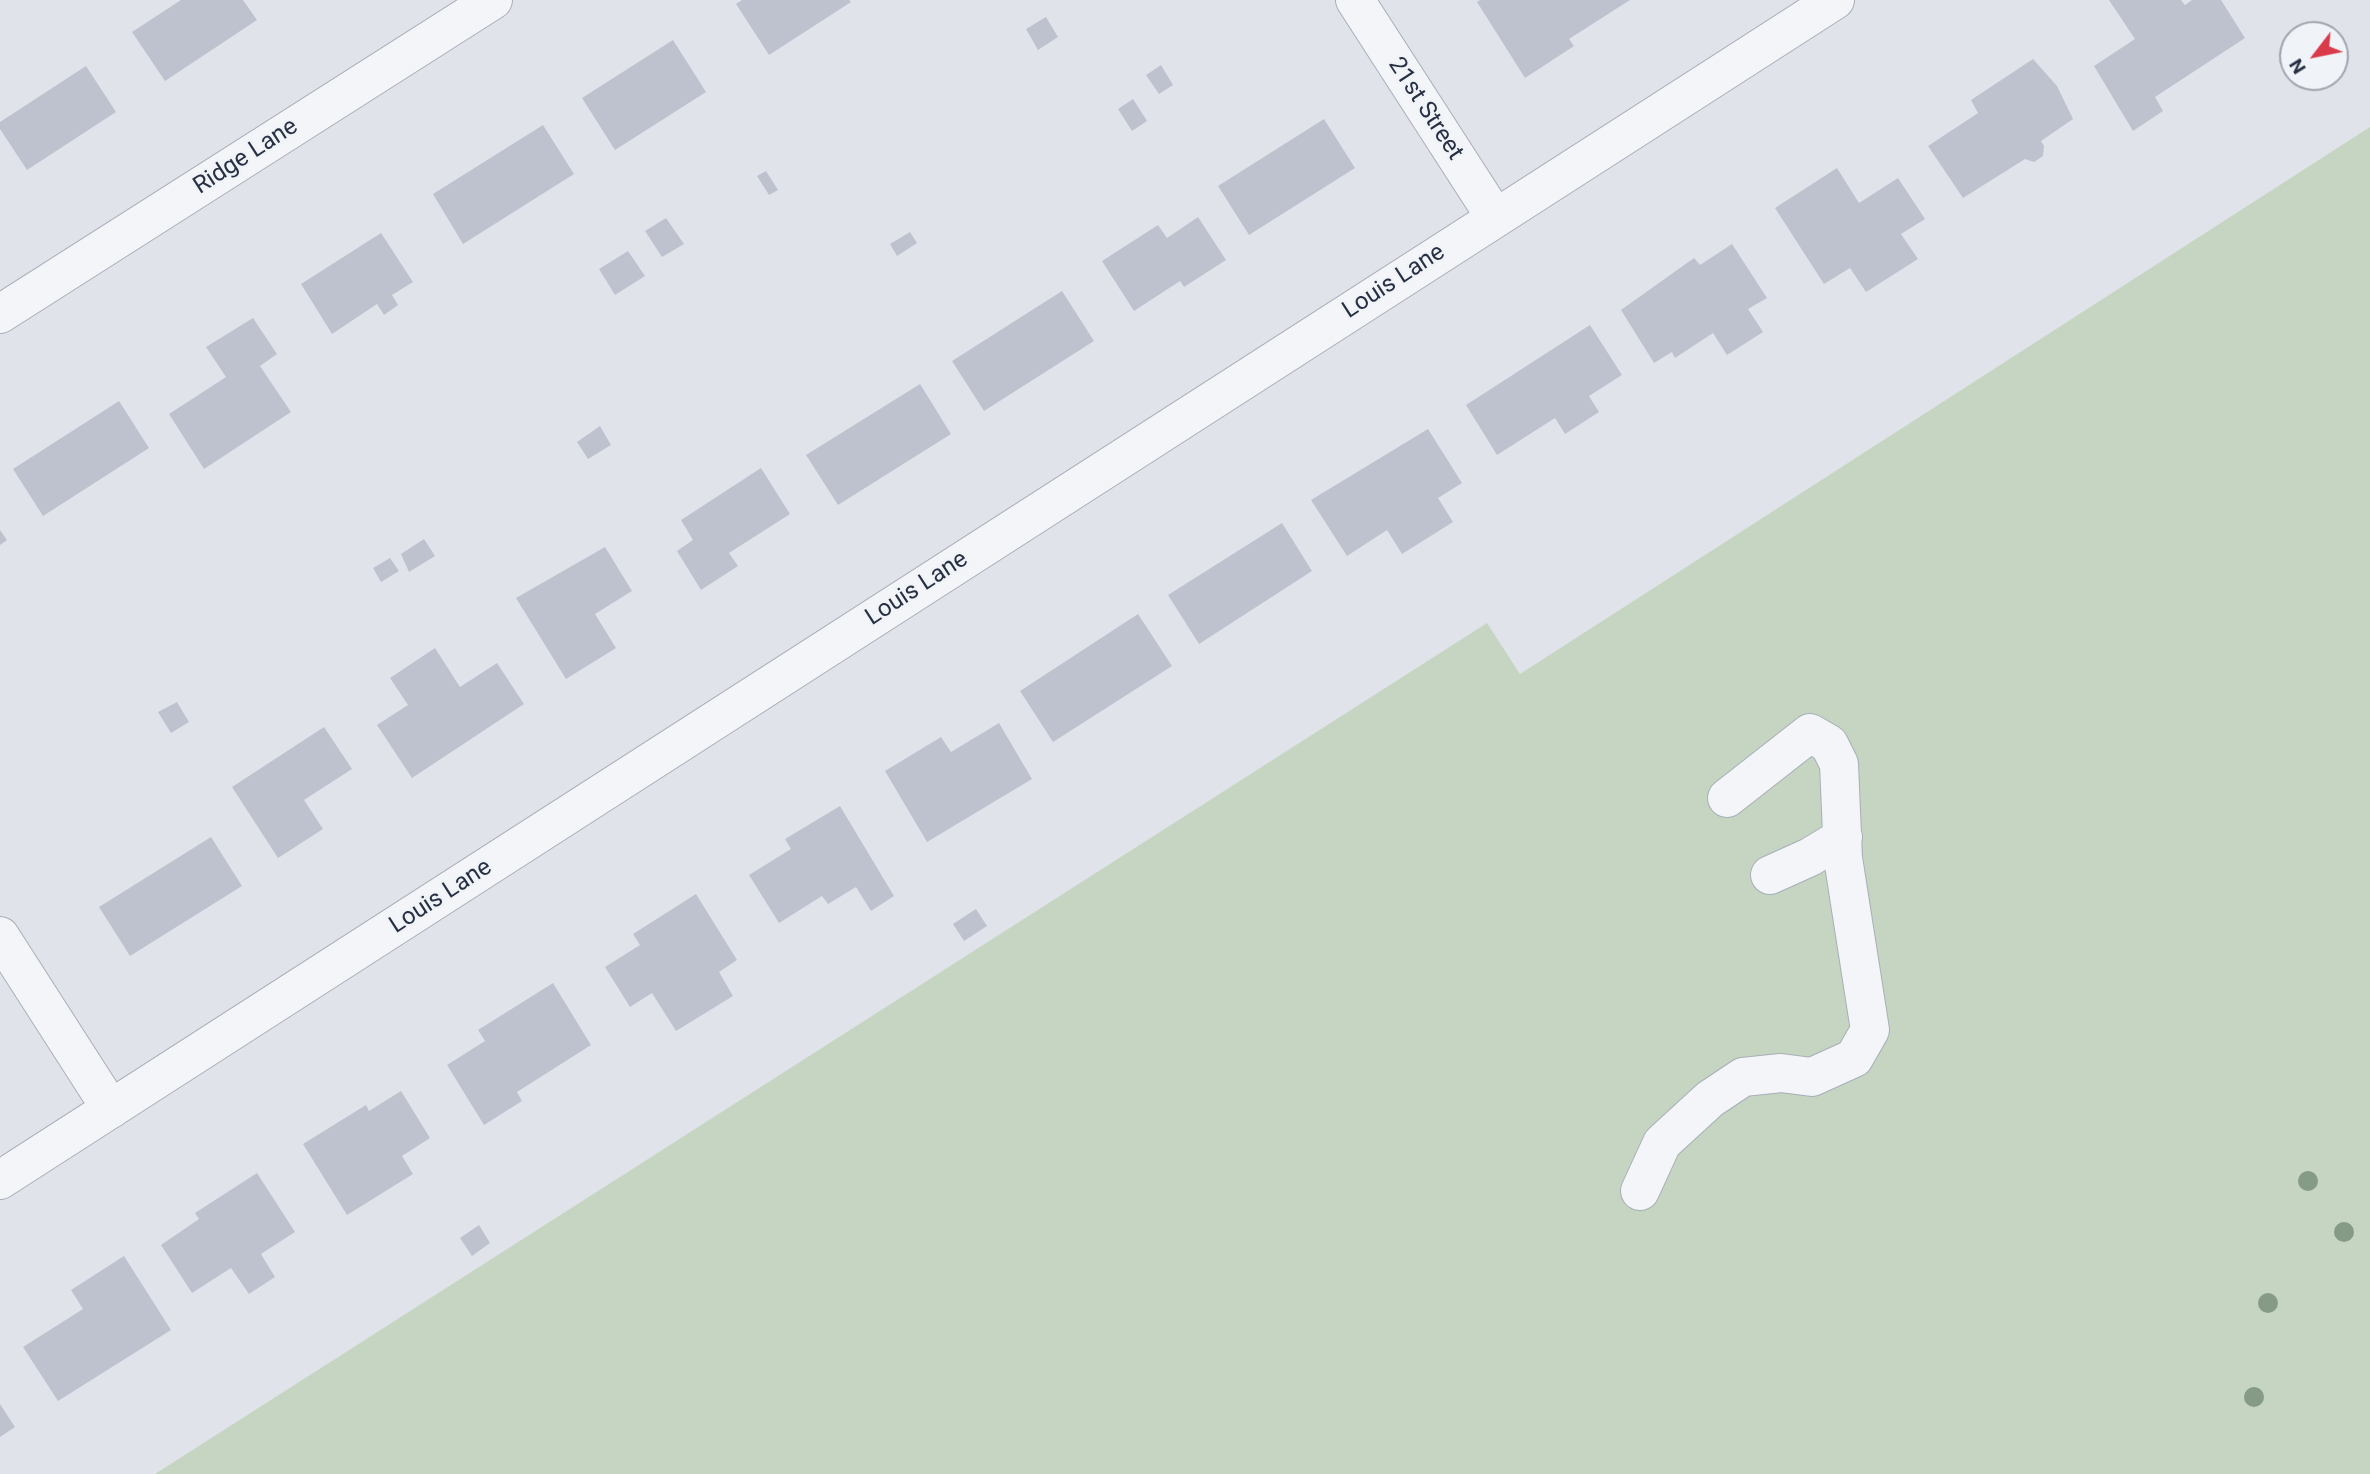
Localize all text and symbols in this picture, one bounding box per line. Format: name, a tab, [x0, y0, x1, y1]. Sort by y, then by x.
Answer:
north arrow	[2279, 21, 2349, 91]
street label: 21st Street	[1381, 52, 1469, 166]
text: N	[2284, 55, 2311, 78]
street label: Ridge Lane	[189, 113, 303, 201]
street label: Louis Lane	[1338, 238, 1450, 326]
street label: Louis Lane	[861, 545, 973, 633]
street label: Louis Lane	[385, 853, 497, 941]

